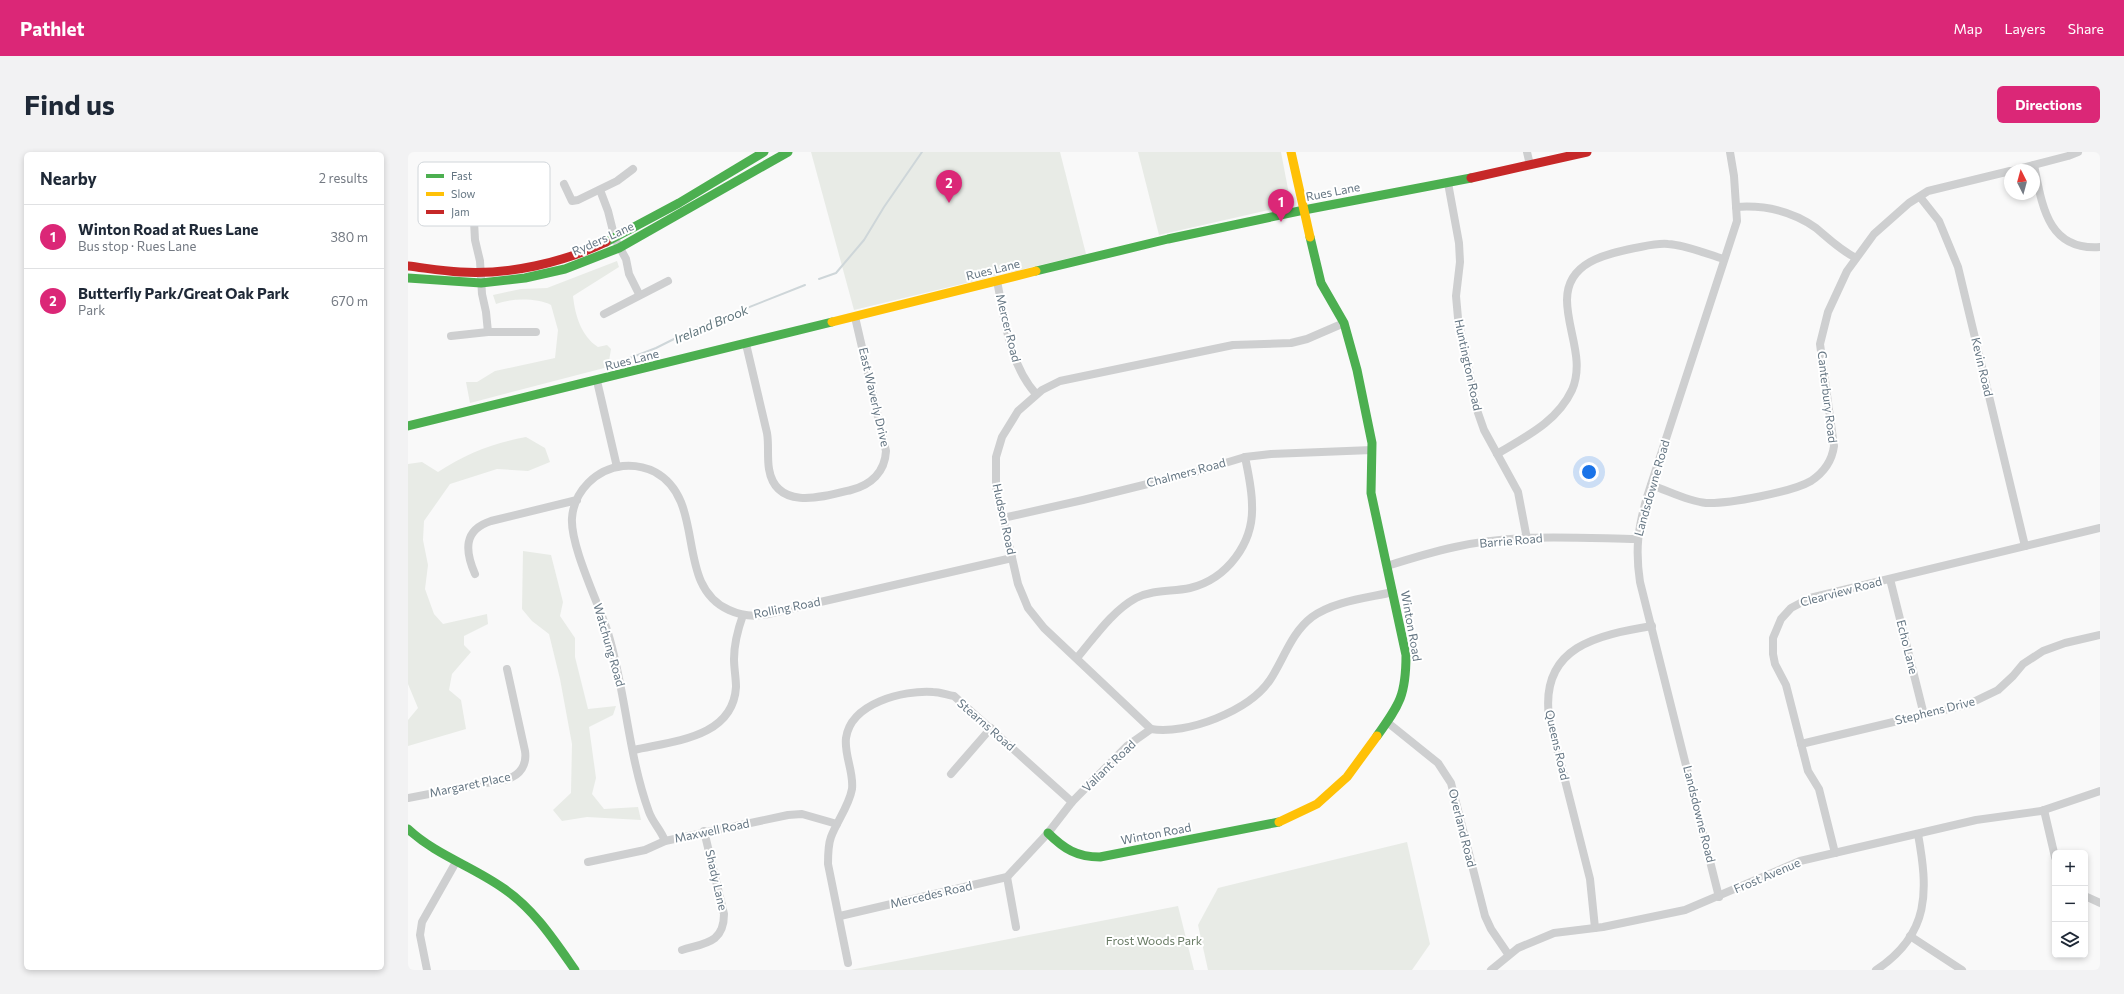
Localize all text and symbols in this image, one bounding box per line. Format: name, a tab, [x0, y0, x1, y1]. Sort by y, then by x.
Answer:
text: Pathlet	[20, 17, 85, 40]
text: Map	[1954, 20, 1982, 37]
text: Layers	[2004, 20, 2046, 37]
text: Share	[2068, 20, 2104, 37]
button: Directions	[1997, 86, 2100, 123]
text: Find us	[24, 87, 115, 121]
legend	[418, 162, 550, 226]
north arrow	[2004, 164, 2040, 200]
text: Nearby	[40, 168, 97, 189]
text: Fast	[451, 169, 473, 182]
text: 2 results	[319, 170, 368, 186]
pin: 2	[936, 170, 962, 203]
street label: Rues Lane	[1304, 179, 1361, 203]
text: Slow	[451, 187, 476, 200]
pin: 1	[1268, 189, 1294, 222]
text: Jam	[451, 205, 470, 219]
street label: Ryders Lane	[570, 218, 636, 258]
text: Winton Road at Rues Lane	[78, 220, 258, 238]
text: 1	[50, 229, 56, 245]
text: 380 m	[330, 229, 368, 245]
text: Bus stop · Rues Lane	[78, 238, 196, 254]
street label: Rues Lane	[964, 256, 1021, 282]
text: Butterfly Park/Great Oak Park	[78, 284, 289, 302]
street label: Mercer Road	[994, 292, 1024, 363]
text: 2	[49, 293, 57, 309]
text: 670 m	[331, 293, 368, 309]
water label: Ireland Brook	[672, 301, 751, 347]
text: Park	[78, 302, 105, 318]
street label: Huntington Road	[1452, 318, 1486, 412]
street label: Kevin Road	[1969, 336, 1997, 398]
street label: Rues Lane	[603, 346, 660, 372]
street label: East Waverly Drive	[857, 346, 893, 448]
street label: Canterbury Road	[1815, 350, 1841, 444]
street label: Landsdowne Road	[1631, 438, 1671, 537]
street label: Chalmers Road	[1145, 455, 1227, 489]
your location	[1579, 462, 1599, 482]
street label: Hudson Road	[991, 482, 1019, 556]
street label: Barrie Road	[1479, 530, 1543, 550]
street label: Clearview Road	[1798, 573, 1883, 609]
street label: Winton Road	[1399, 589, 1425, 662]
street label: Rolling Road	[752, 594, 821, 620]
street label: Watchung Road	[591, 601, 629, 688]
street label: Echo Lane	[1894, 618, 1922, 676]
street label: Stephens Drive	[1893, 693, 1976, 727]
street label: Stearns Road	[955, 695, 1018, 753]
street label: Queens Road	[1543, 708, 1573, 781]
street label: Valiant Road	[1079, 736, 1138, 794]
street label: Landsdowne Road	[1681, 764, 1719, 864]
street label: Margaret Place	[428, 769, 512, 799]
street label: Overland Road	[1446, 787, 1479, 868]
street label: Maxwell Road	[673, 815, 751, 845]
street label: Winton Road	[1119, 819, 1192, 847]
street label: Shady Lane	[703, 848, 731, 912]
map controls	[2052, 850, 2088, 958]
button: +	[2052, 850, 2088, 886]
street label: Frost Avenue	[1731, 855, 1802, 895]
street label: Mercedes Road	[888, 878, 973, 910]
button: −	[2052, 886, 2088, 922]
button: layers	[2052, 922, 2088, 958]
park label: Frost Woods Park	[1106, 933, 1203, 947]

